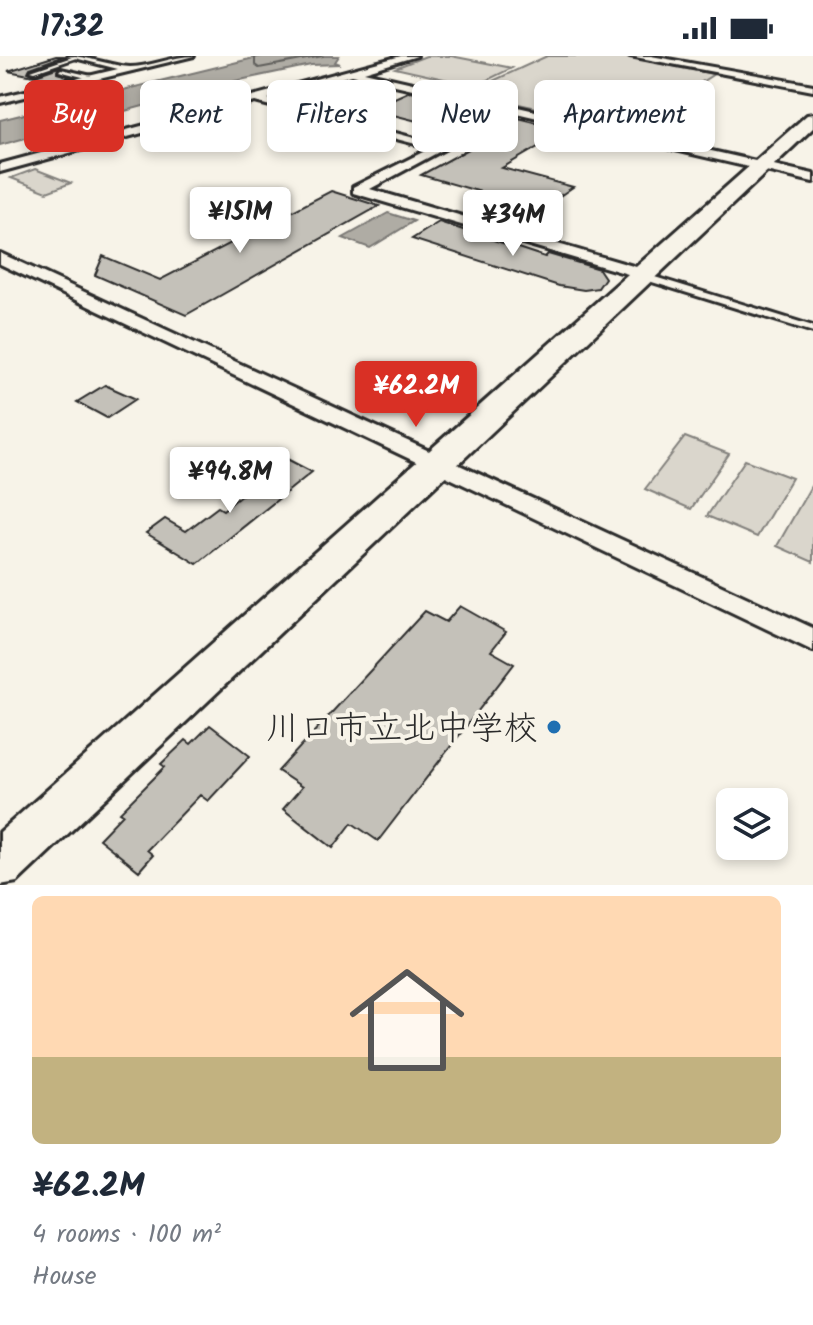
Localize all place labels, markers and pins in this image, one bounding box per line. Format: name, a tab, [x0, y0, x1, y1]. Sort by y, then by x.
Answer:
pin: ¥151M	[184, 187, 296, 255]
pin: ¥34M	[466, 190, 560, 258]
pin: ¥62.2M	[351, 361, 481, 429]
pin: ¥94.8M	[165, 447, 295, 515]
place label: 川口市立北中学校	[266, 703, 538, 757]
marker: 川口市立北中学校	[545, 718, 563, 736]

